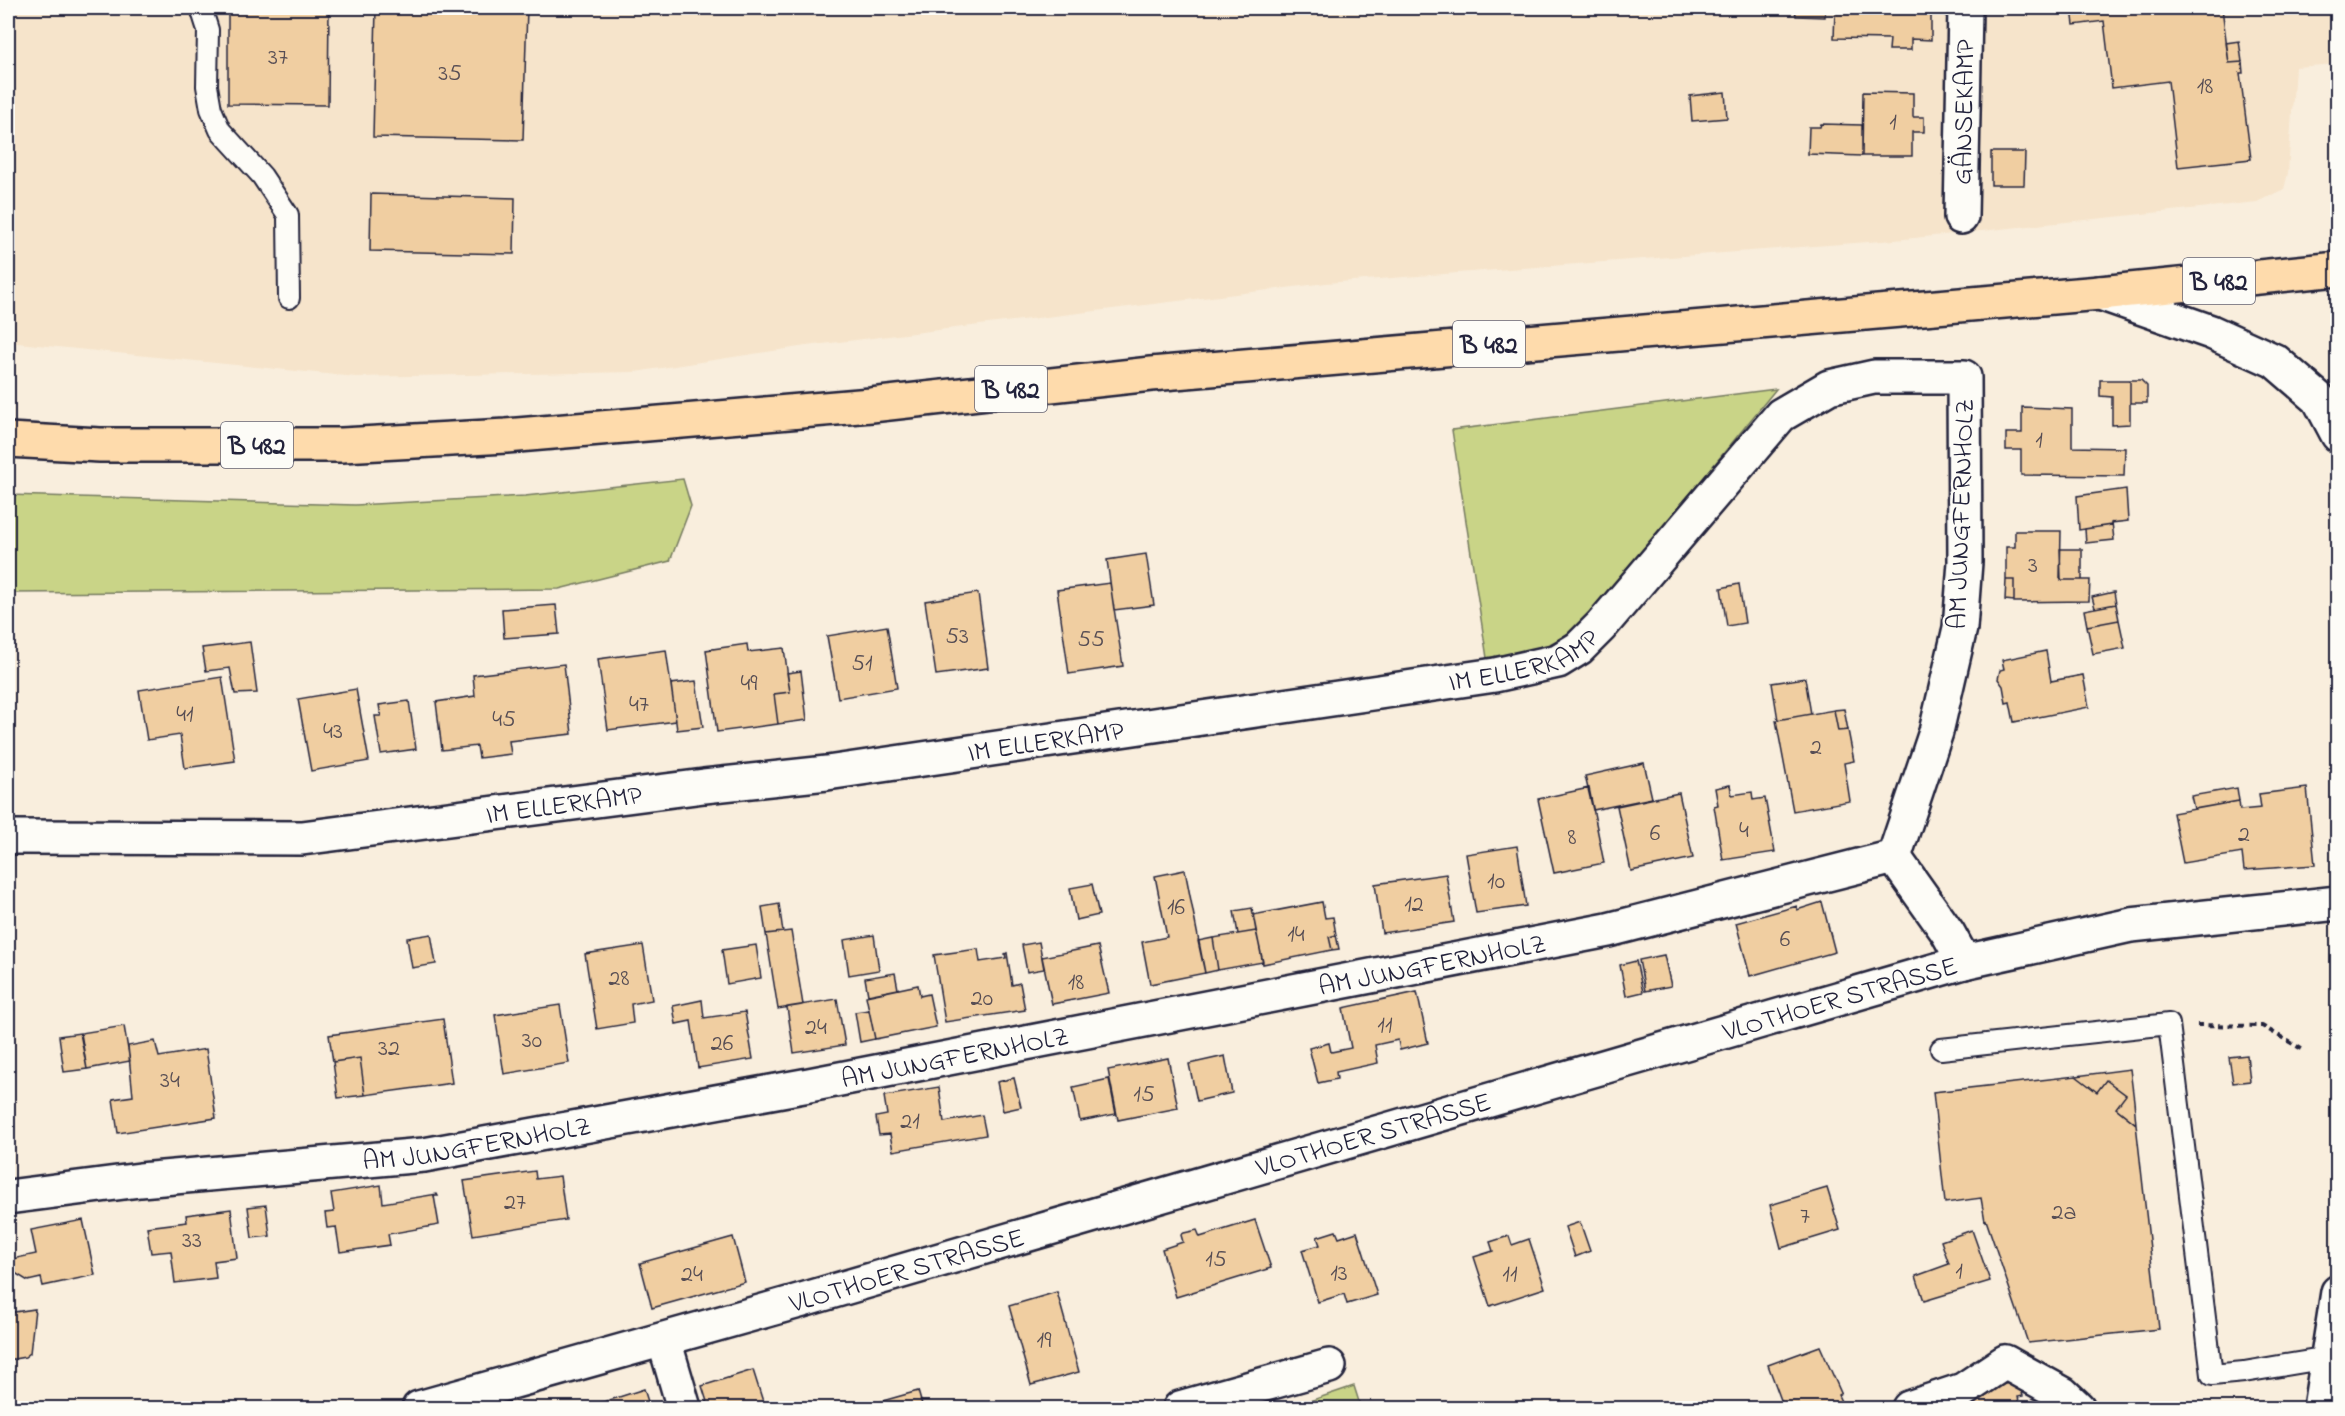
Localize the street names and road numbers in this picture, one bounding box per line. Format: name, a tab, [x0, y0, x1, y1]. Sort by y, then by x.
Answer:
street label: GÄNSEKAMP	[1945, 39, 1986, 185]
road number: B 482	[2183, 258, 2255, 304]
road number: B 482	[1453, 321, 1525, 367]
road number: B 482	[975, 366, 1047, 412]
street label: AM JUNGFERNHOLZ	[1939, 398, 1986, 630]
road number: B 482	[221, 422, 293, 468]
street label: IM ELLERKAMP	[1446, 621, 1610, 704]
street label: IM ELLERKAMP	[965, 713, 1127, 774]
street label: IM ELLERKAMP	[484, 777, 645, 836]
street label: AM JUNGFERNHOLZ	[1315, 925, 1549, 1008]
street label: VLOTHOER STRASSE	[1718, 948, 1963, 1053]
street label: AM JUNGFERNHOLZ	[838, 1018, 1072, 1100]
street label: VLOTHOER STRASSE	[1251, 1084, 1496, 1189]
street label: AM JUNGFERNHOLZ	[361, 1108, 595, 1182]
street label: VLOTHOER STRASSE	[785, 1219, 1030, 1325]

